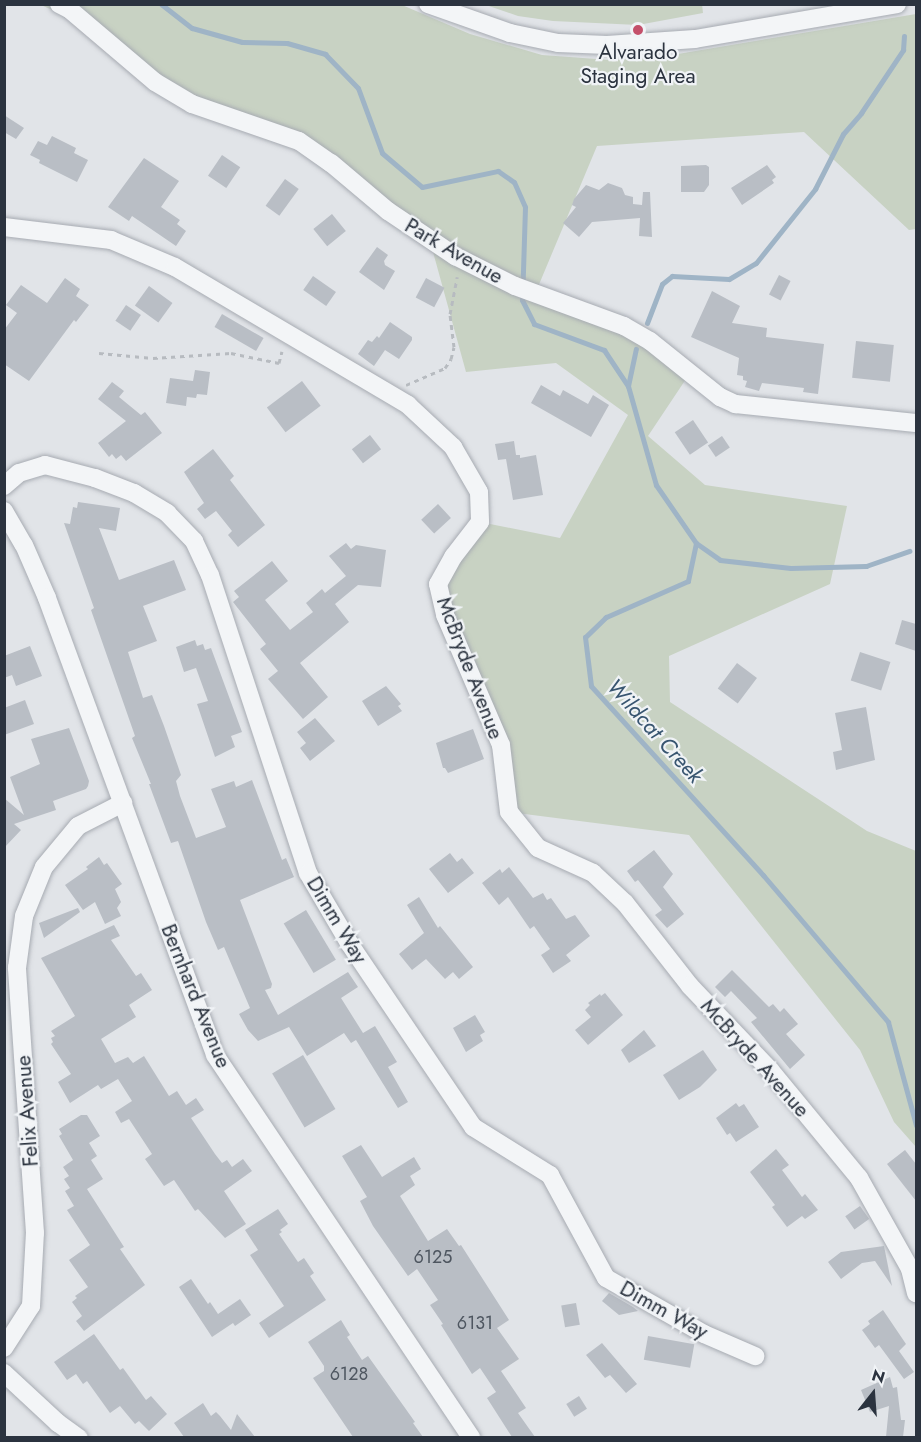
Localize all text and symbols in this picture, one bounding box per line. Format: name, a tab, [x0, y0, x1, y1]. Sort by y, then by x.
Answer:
marker: Alvarado Staging Area	[631, 23, 645, 37]
place label: Alvarado Staging Area	[580, 39, 696, 89]
street label: Park Avenue	[400, 213, 508, 289]
street label: McBryde Avenue	[431, 593, 509, 743]
water label: Wildcat Creek	[601, 674, 709, 788]
street label: Dimm Way	[301, 872, 373, 968]
street label: Bernhard Avenue	[156, 920, 236, 1072]
street label: McBryde Avenue	[695, 994, 815, 1122]
street label: Felix Avenue	[11, 1055, 43, 1167]
house number: 6125	[414, 1246, 452, 1268]
street label: Dimm Way	[616, 1276, 712, 1344]
house number: 6131	[457, 1312, 493, 1334]
house number: 6128	[330, 1363, 368, 1385]
text: N	[869, 1363, 888, 1389]
north arrow	[843, 1364, 903, 1424]

